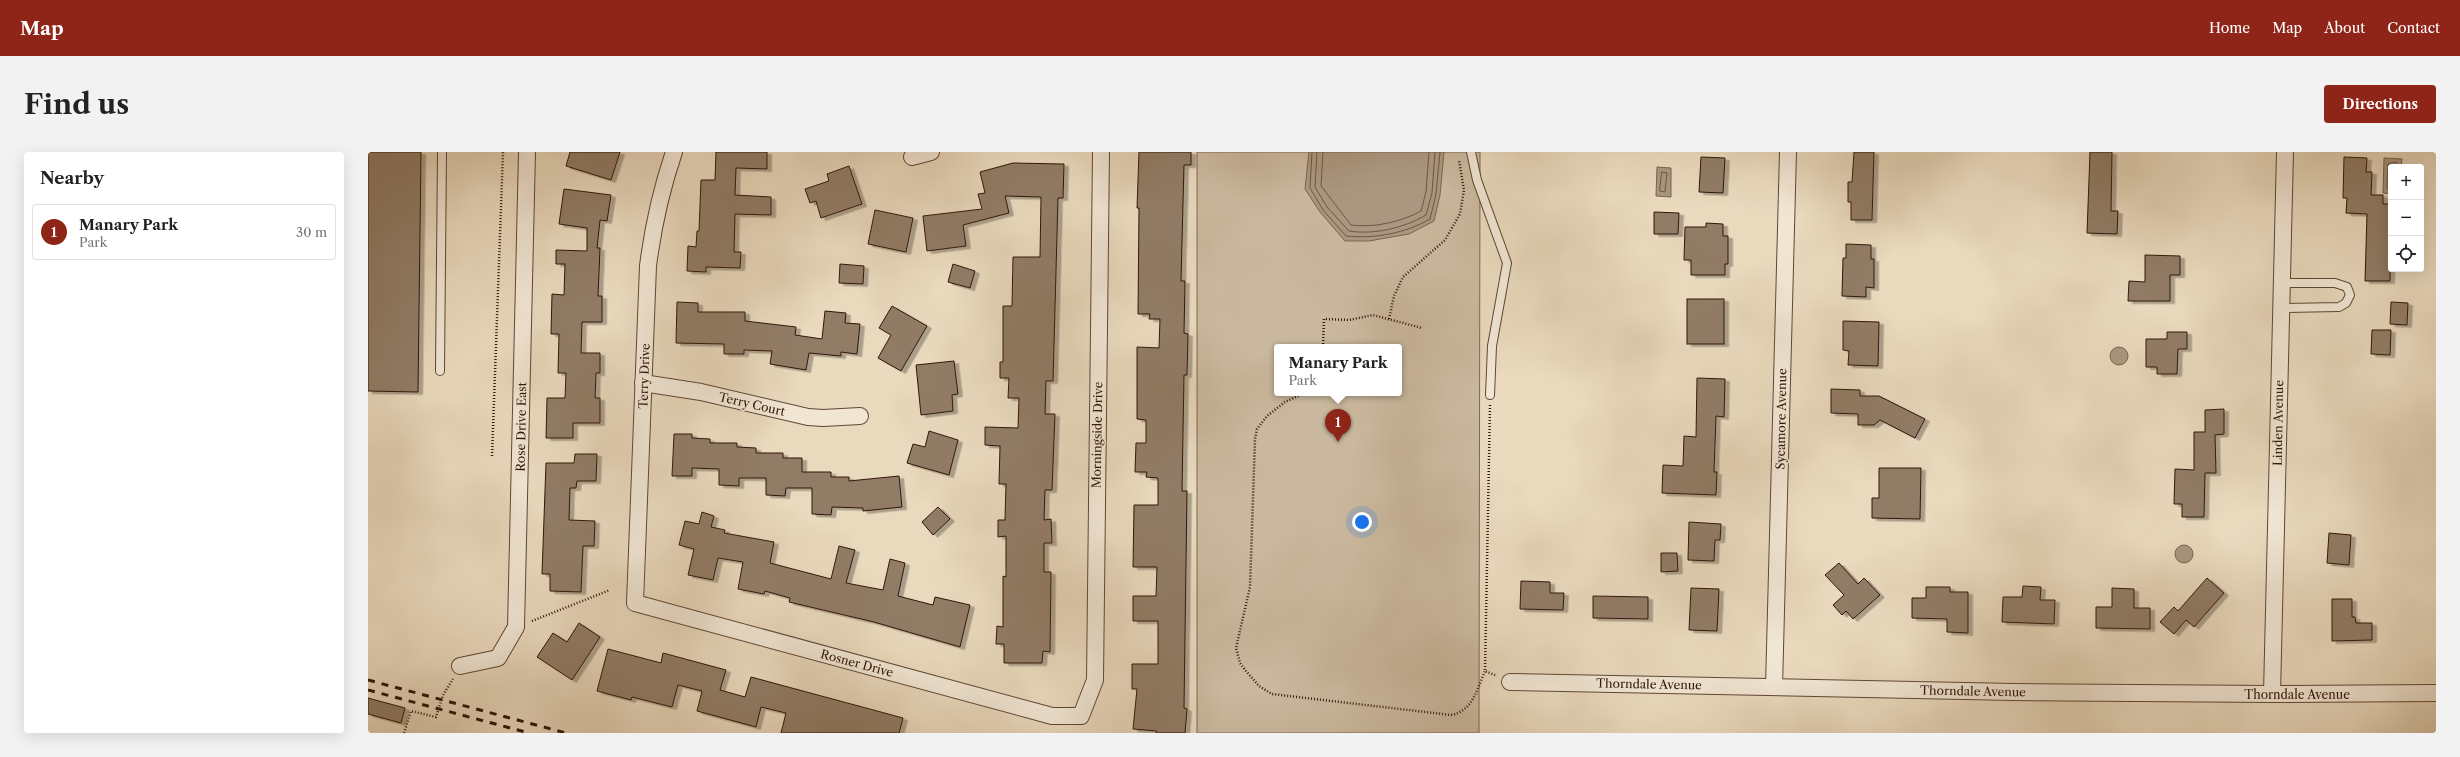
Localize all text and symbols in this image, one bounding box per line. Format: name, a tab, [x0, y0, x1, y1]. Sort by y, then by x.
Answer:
text: Map	[20, 17, 64, 40]
text: Home	[2209, 19, 2250, 37]
text: Map	[2272, 19, 2302, 37]
text: About	[2324, 19, 2365, 37]
text: Contact	[2387, 19, 2440, 37]
button: Directions	[2324, 85, 2436, 123]
text: Find us	[24, 87, 129, 121]
map controls	[2388, 164, 2424, 272]
button: +	[2388, 164, 2424, 200]
text: Nearby	[40, 168, 104, 188]
button: −	[2388, 200, 2424, 236]
text: Manary Park	[79, 215, 178, 234]
text: 1	[51, 224, 57, 240]
text: 30 m	[296, 224, 327, 240]
text: Park	[79, 234, 107, 250]
button: locate	[2388, 236, 2424, 272]
street label: Terry Drive	[635, 343, 653, 409]
popup	[1274, 344, 1402, 396]
text: Manary Park	[1288, 353, 1388, 372]
street label: Sycamore Avenue	[1773, 368, 1789, 470]
text: Park	[1288, 372, 1317, 388]
street label: Linden Avenue	[2270, 380, 2286, 466]
street label: Rose Drive East	[513, 381, 529, 472]
street label: Morningside Drive	[1089, 381, 1105, 488]
street label: Terry Court	[717, 389, 787, 419]
pin: 1	[1325, 409, 1351, 442]
your location	[1352, 512, 1372, 532]
street label: Rosner Drive	[819, 646, 895, 680]
street label: Thorndale Avenue	[1596, 676, 1702, 692]
street label: Thorndale Avenue	[1920, 683, 2026, 699]
street label: Thorndale Avenue	[2244, 687, 2350, 702]

